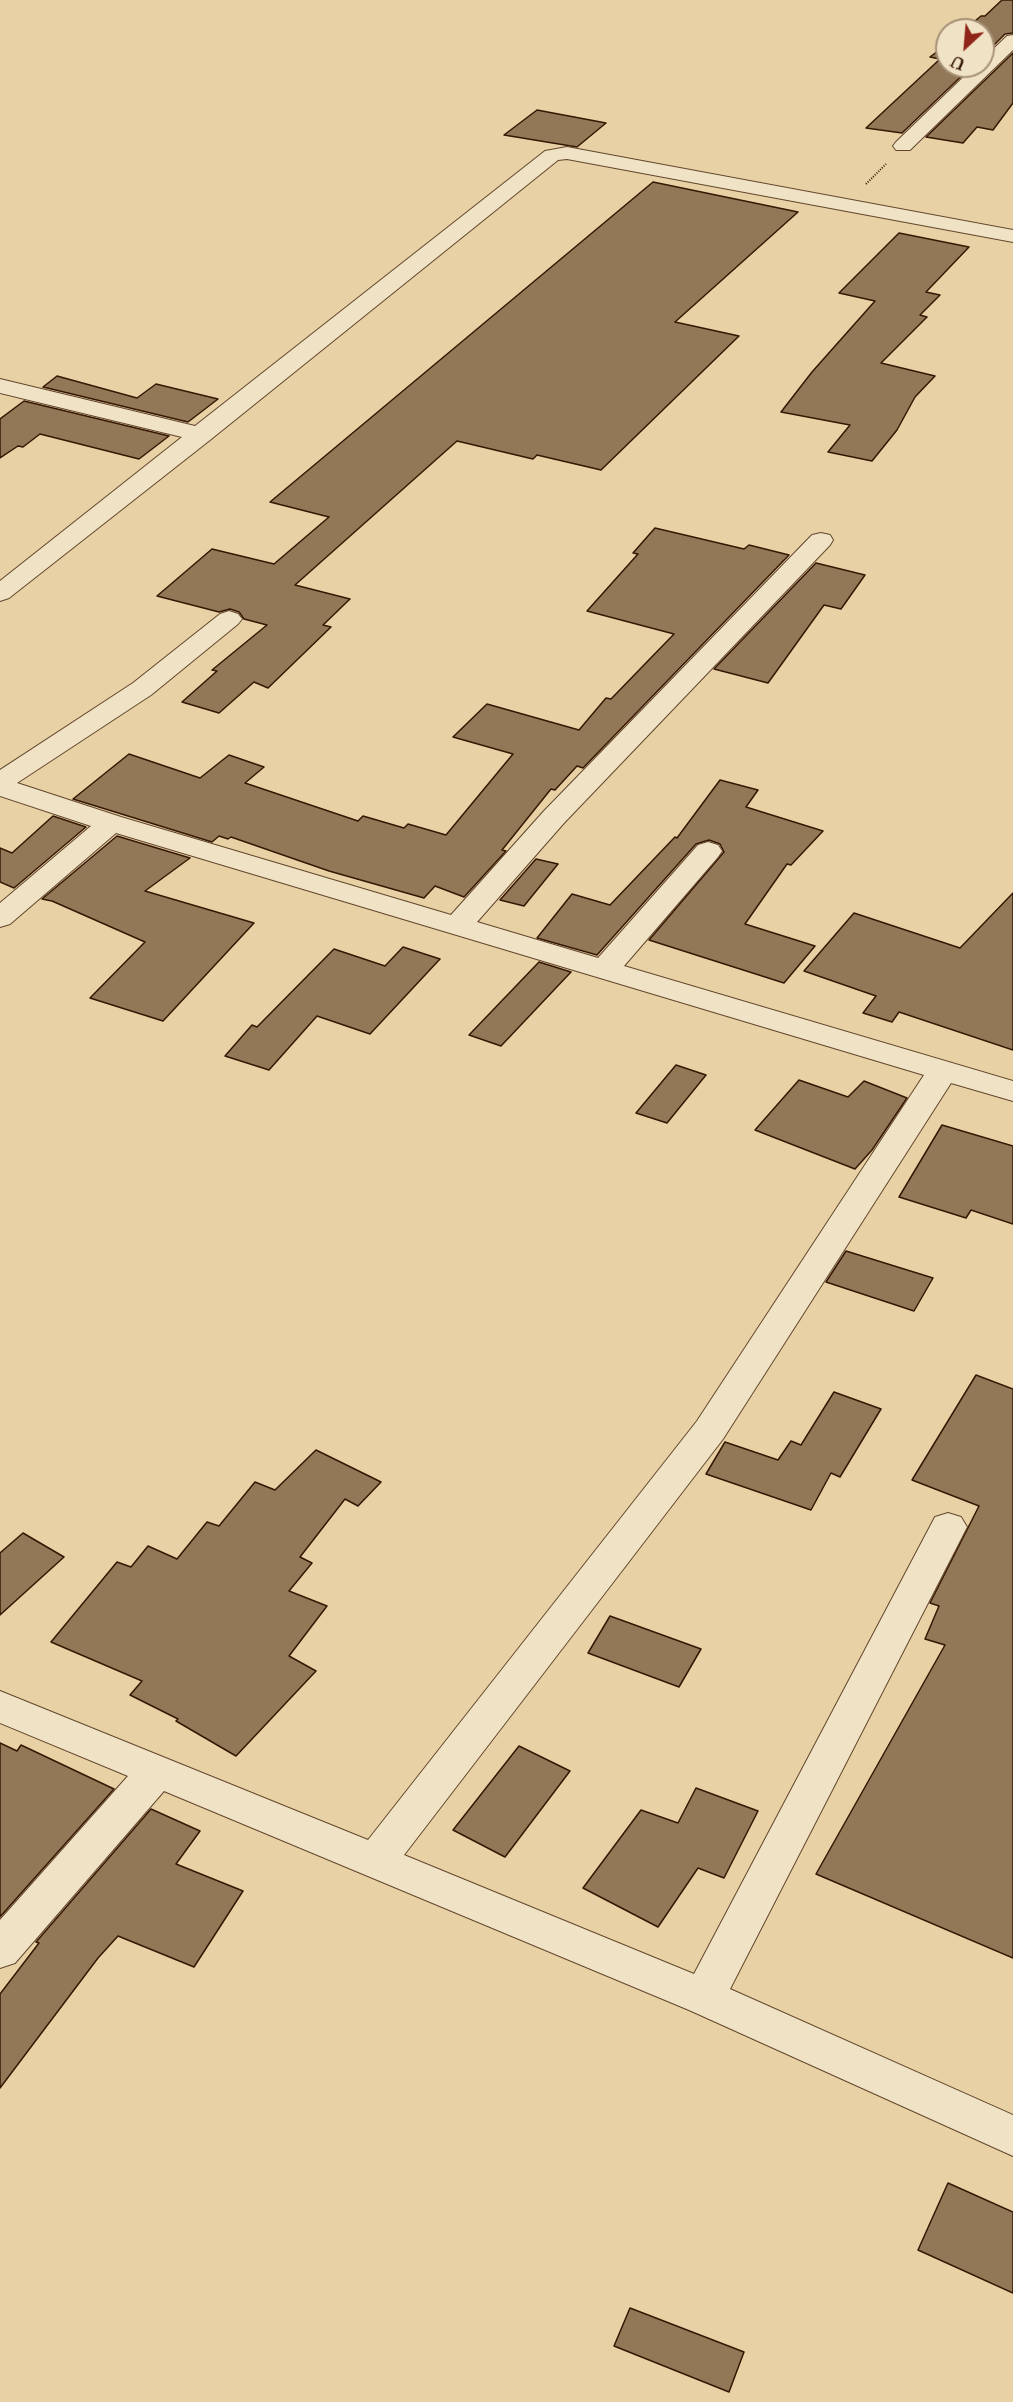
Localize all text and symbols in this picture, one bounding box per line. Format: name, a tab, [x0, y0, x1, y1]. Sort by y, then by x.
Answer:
north arrow	[935, 18, 995, 78]
text: U	[948, 50, 968, 74]

